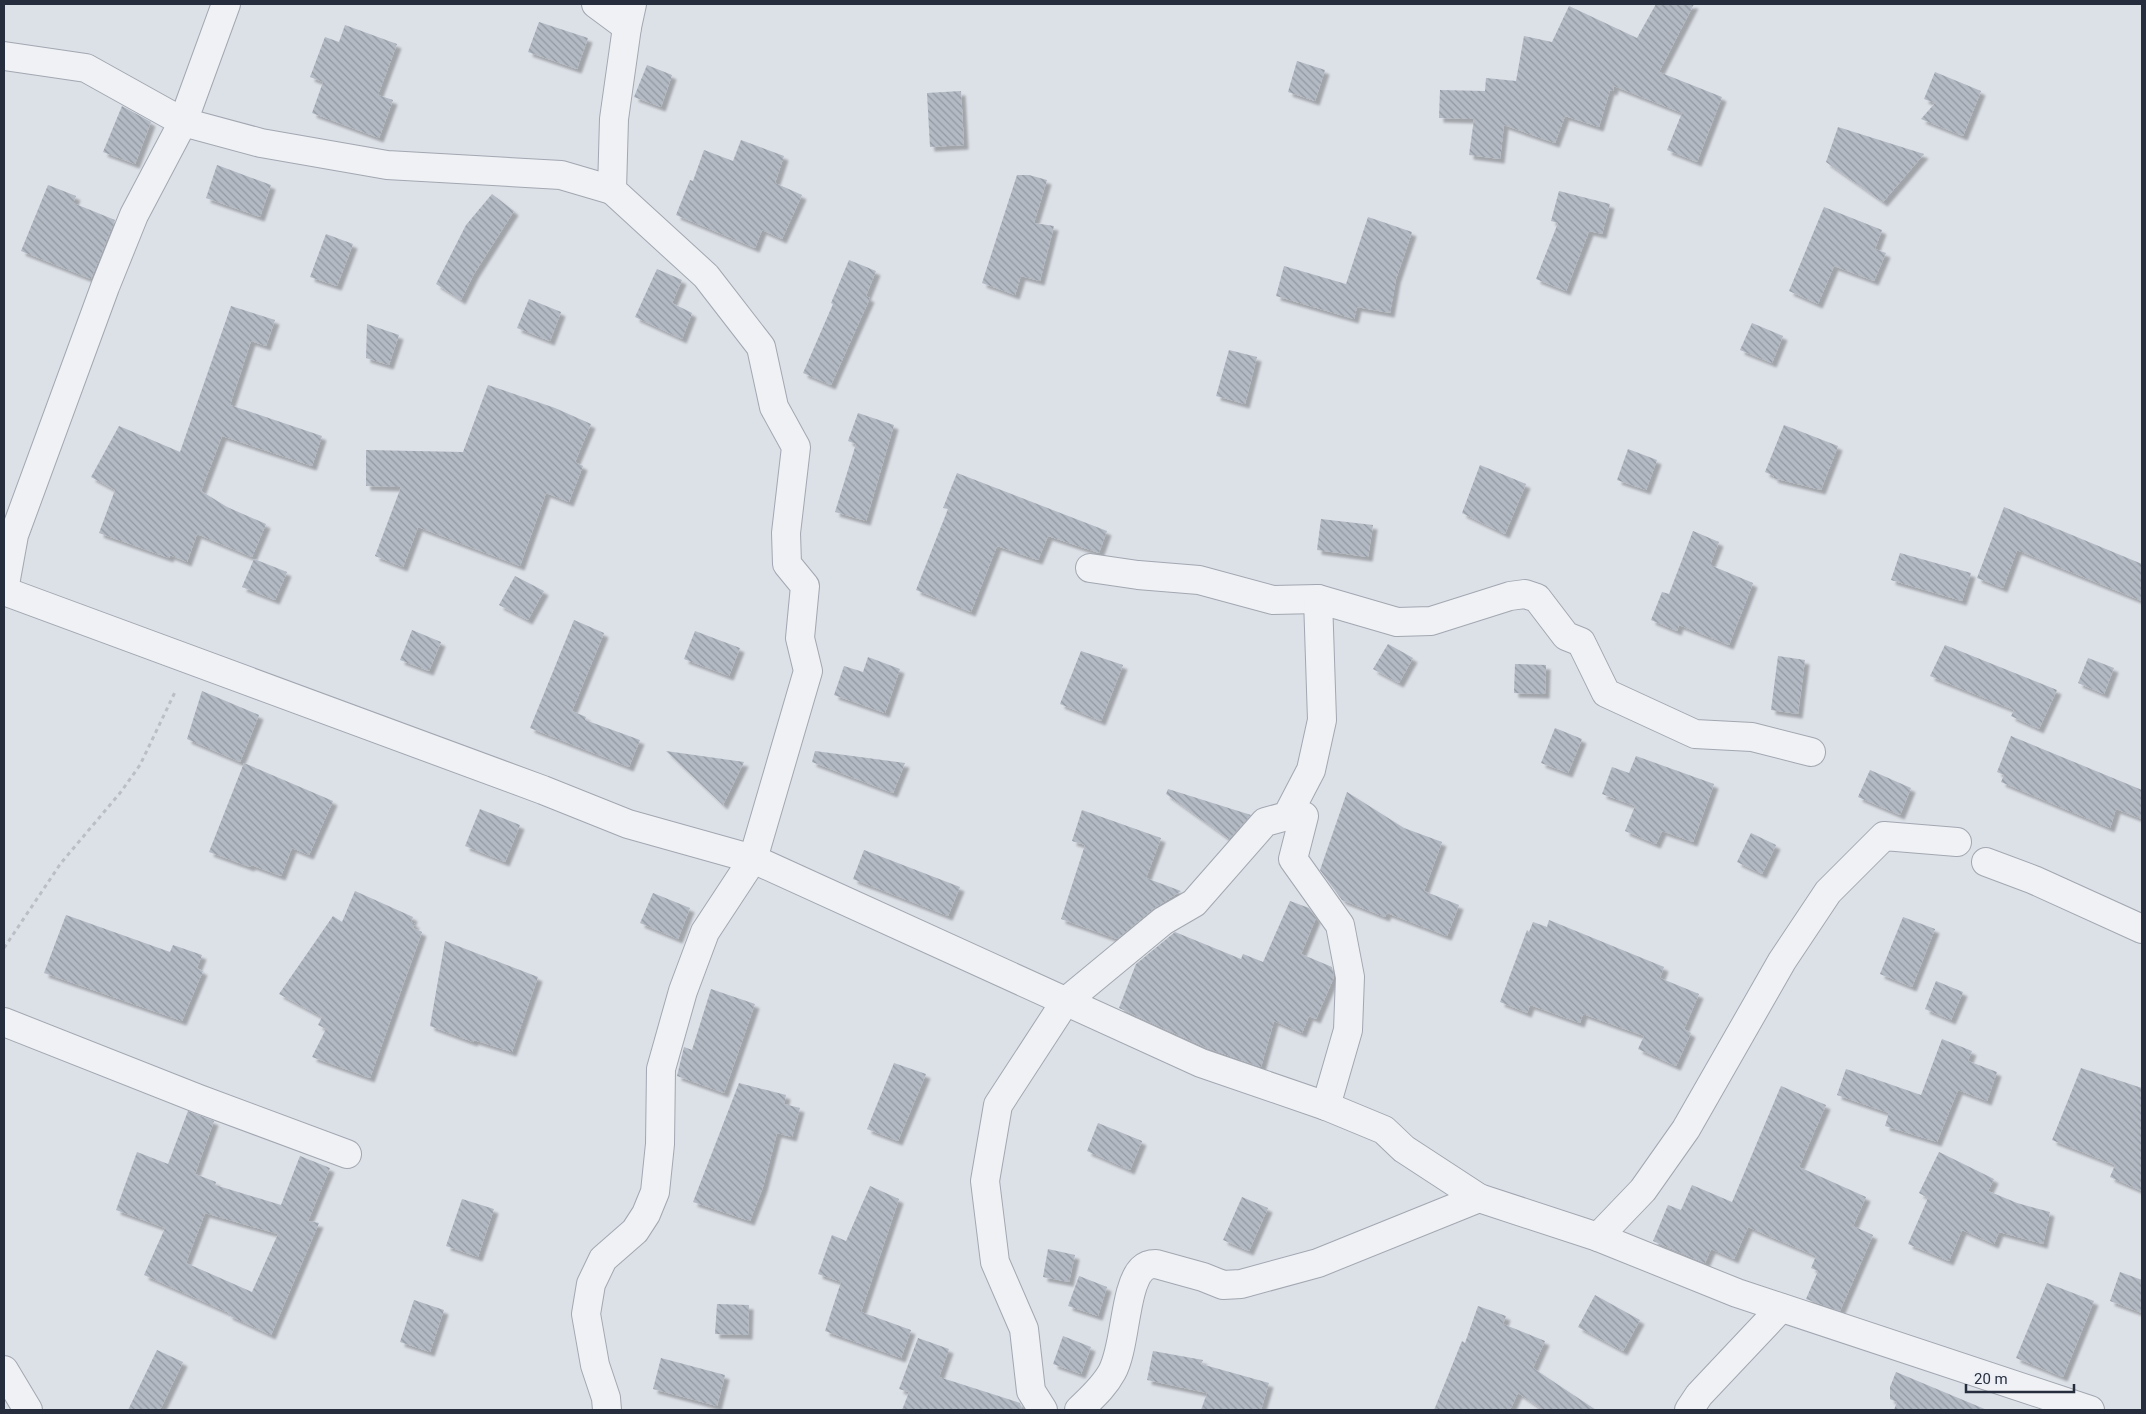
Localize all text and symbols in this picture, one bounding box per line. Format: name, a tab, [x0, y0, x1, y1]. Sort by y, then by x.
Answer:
scale bar	[1966, 1362, 2074, 1394]
text: 20 m	[1974, 1370, 2008, 1388]

